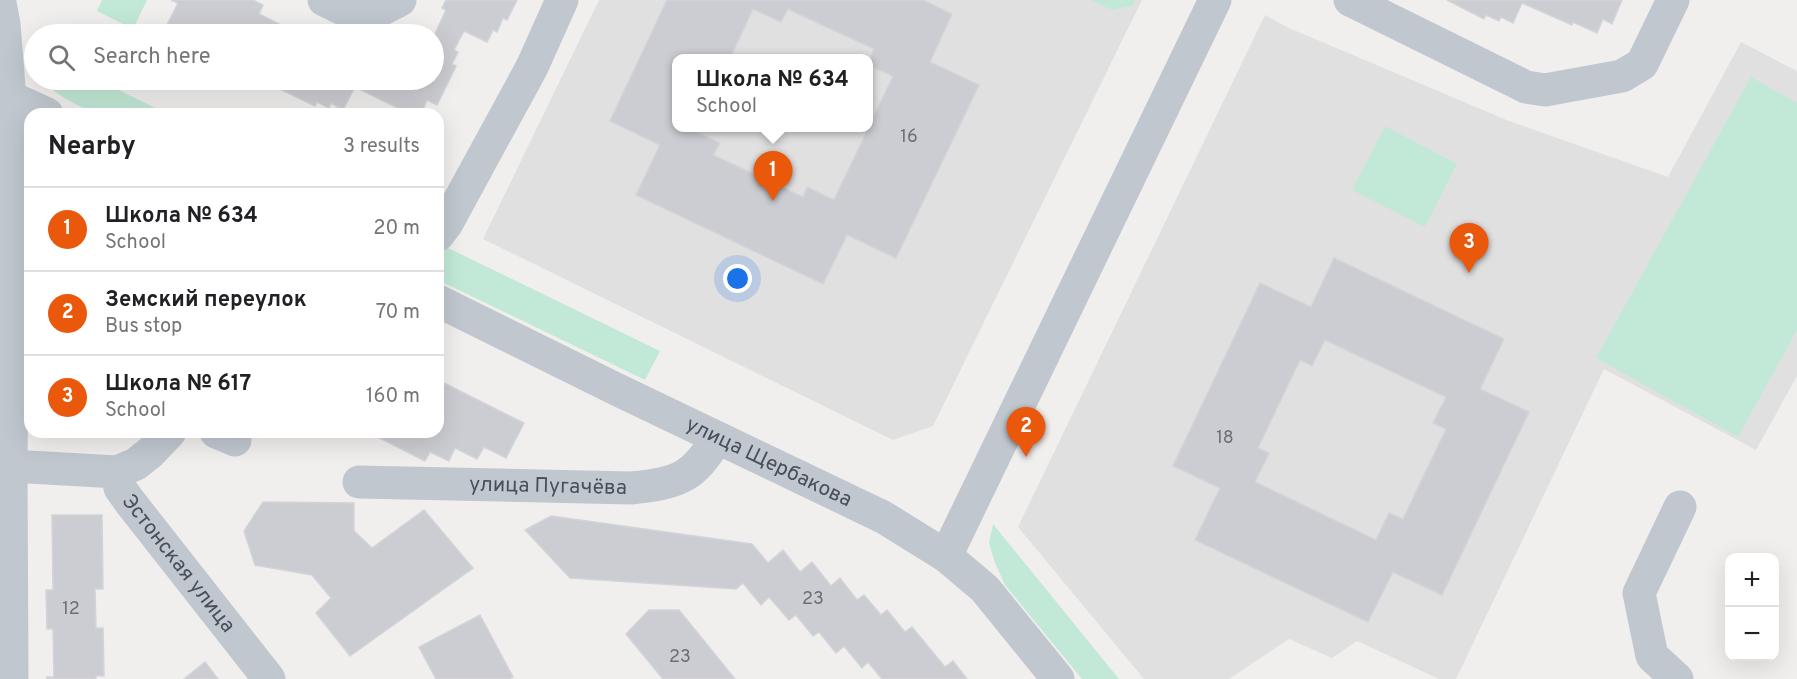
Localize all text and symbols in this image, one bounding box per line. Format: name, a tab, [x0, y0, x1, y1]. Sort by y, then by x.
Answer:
search box	[24, 24, 444, 90]
icon: search	[45, 41, 78, 74]
text: Search here	[93, 44, 211, 71]
popup	[672, 54, 873, 132]
text: Школа № 634	[696, 67, 849, 94]
text: School	[696, 94, 757, 120]
house number: 16	[900, 126, 918, 149]
text: Nearby	[48, 131, 136, 164]
text: 3 results	[343, 134, 420, 160]
pin: 1	[754, 152, 792, 201]
text: Школа № 634	[105, 203, 258, 230]
text: 1	[64, 216, 72, 242]
text: 20 m	[373, 216, 420, 242]
pin: 3	[1450, 224, 1488, 273]
text: School	[105, 230, 166, 256]
your location	[723, 264, 752, 293]
text: Земский переулок	[105, 287, 307, 314]
text: 2	[61, 300, 74, 326]
text: 70 m	[376, 300, 420, 326]
text: Bus stop	[105, 314, 182, 340]
text: Школа № 617	[105, 371, 251, 398]
text: 3	[62, 384, 74, 410]
text: 160 m	[366, 384, 420, 410]
text: School	[105, 398, 166, 424]
pin: 2	[1006, 408, 1046, 457]
street label: улица Щербакова	[681, 411, 856, 514]
house number: 18	[1216, 427, 1234, 450]
street label: улица Пугачёва	[469, 471, 627, 501]
street label: Эстонская улица	[116, 489, 241, 638]
map controls	[1725, 553, 1779, 661]
button: +	[1725, 553, 1779, 607]
house number: 23	[802, 588, 824, 611]
house number: 12	[62, 598, 80, 621]
button: −	[1725, 607, 1779, 661]
house number: 23	[669, 646, 691, 669]

